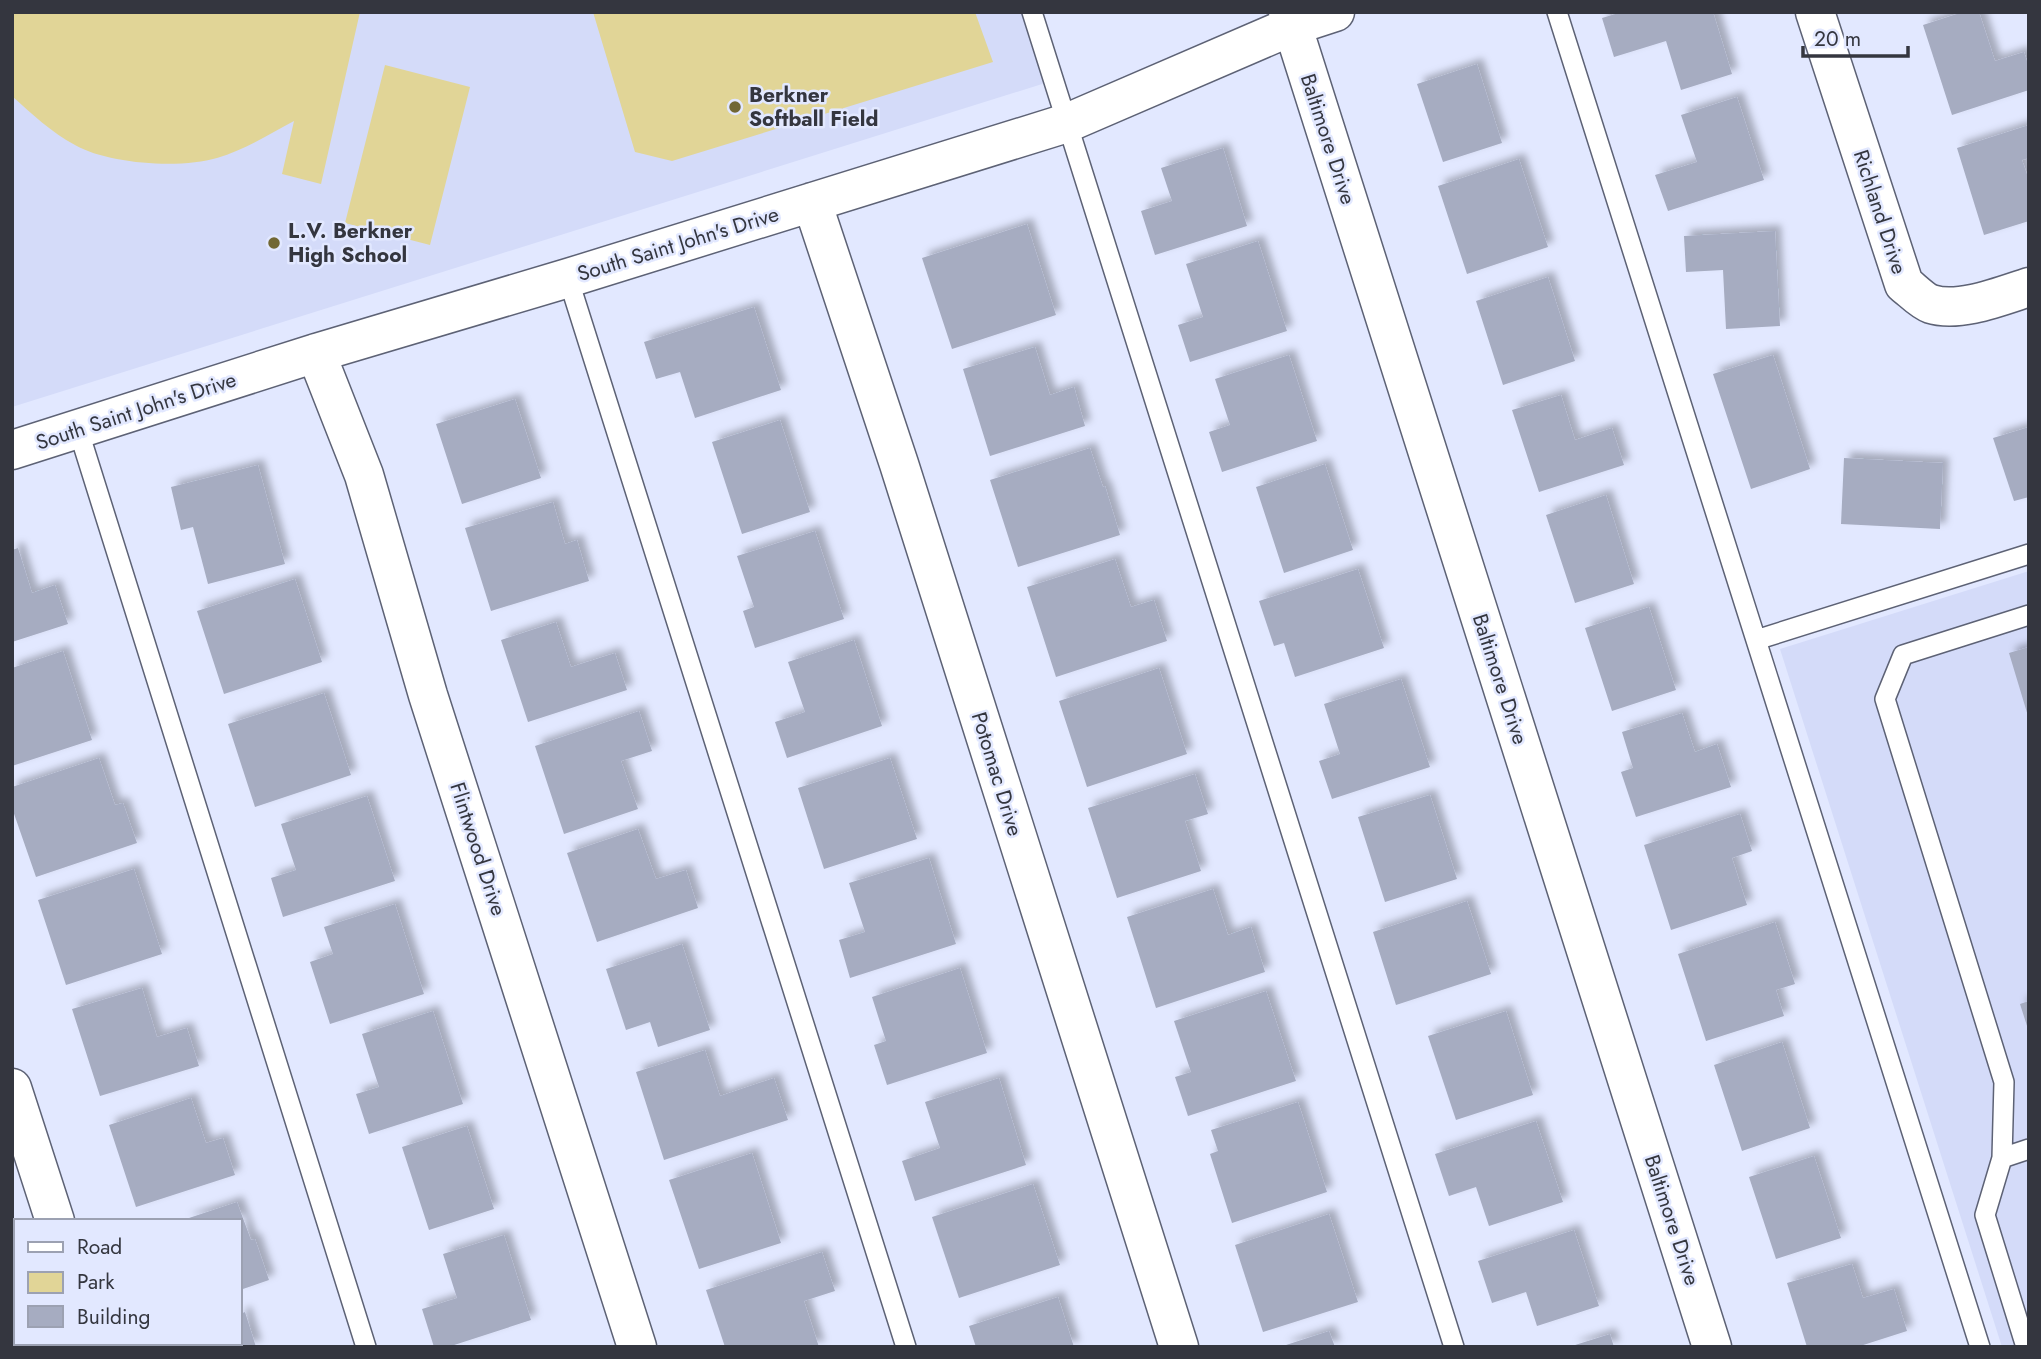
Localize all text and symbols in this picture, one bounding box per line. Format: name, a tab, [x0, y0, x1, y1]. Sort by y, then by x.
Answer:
scale bar	[1803, 14, 1908, 58]
text: 20 m	[1814, 24, 1861, 54]
street label: Baltimore Drive	[1293, 70, 1363, 208]
place label: Berkner Softball Field	[749, 80, 878, 134]
marker: Berkner Softball Field	[727, 99, 743, 115]
street label: Richland Drive	[1846, 146, 1914, 278]
street label: South Saint John's Drive	[574, 199, 783, 289]
place label: L.V. Berkner High School	[288, 216, 413, 270]
marker: L.V. Berkner High School	[266, 235, 282, 251]
street label: South Saint John's Drive	[32, 364, 240, 458]
street label: Baltimore Drive	[1465, 610, 1535, 748]
street label: Potomac Drive	[964, 708, 1030, 840]
street label: Flintwood Drive	[442, 778, 514, 920]
street label: Baltimore Drive	[1637, 1151, 1707, 1289]
legend	[14, 1219, 242, 1345]
text: Road	[77, 1232, 122, 1262]
text: Park	[77, 1267, 115, 1297]
text: Building	[77, 1302, 150, 1332]

